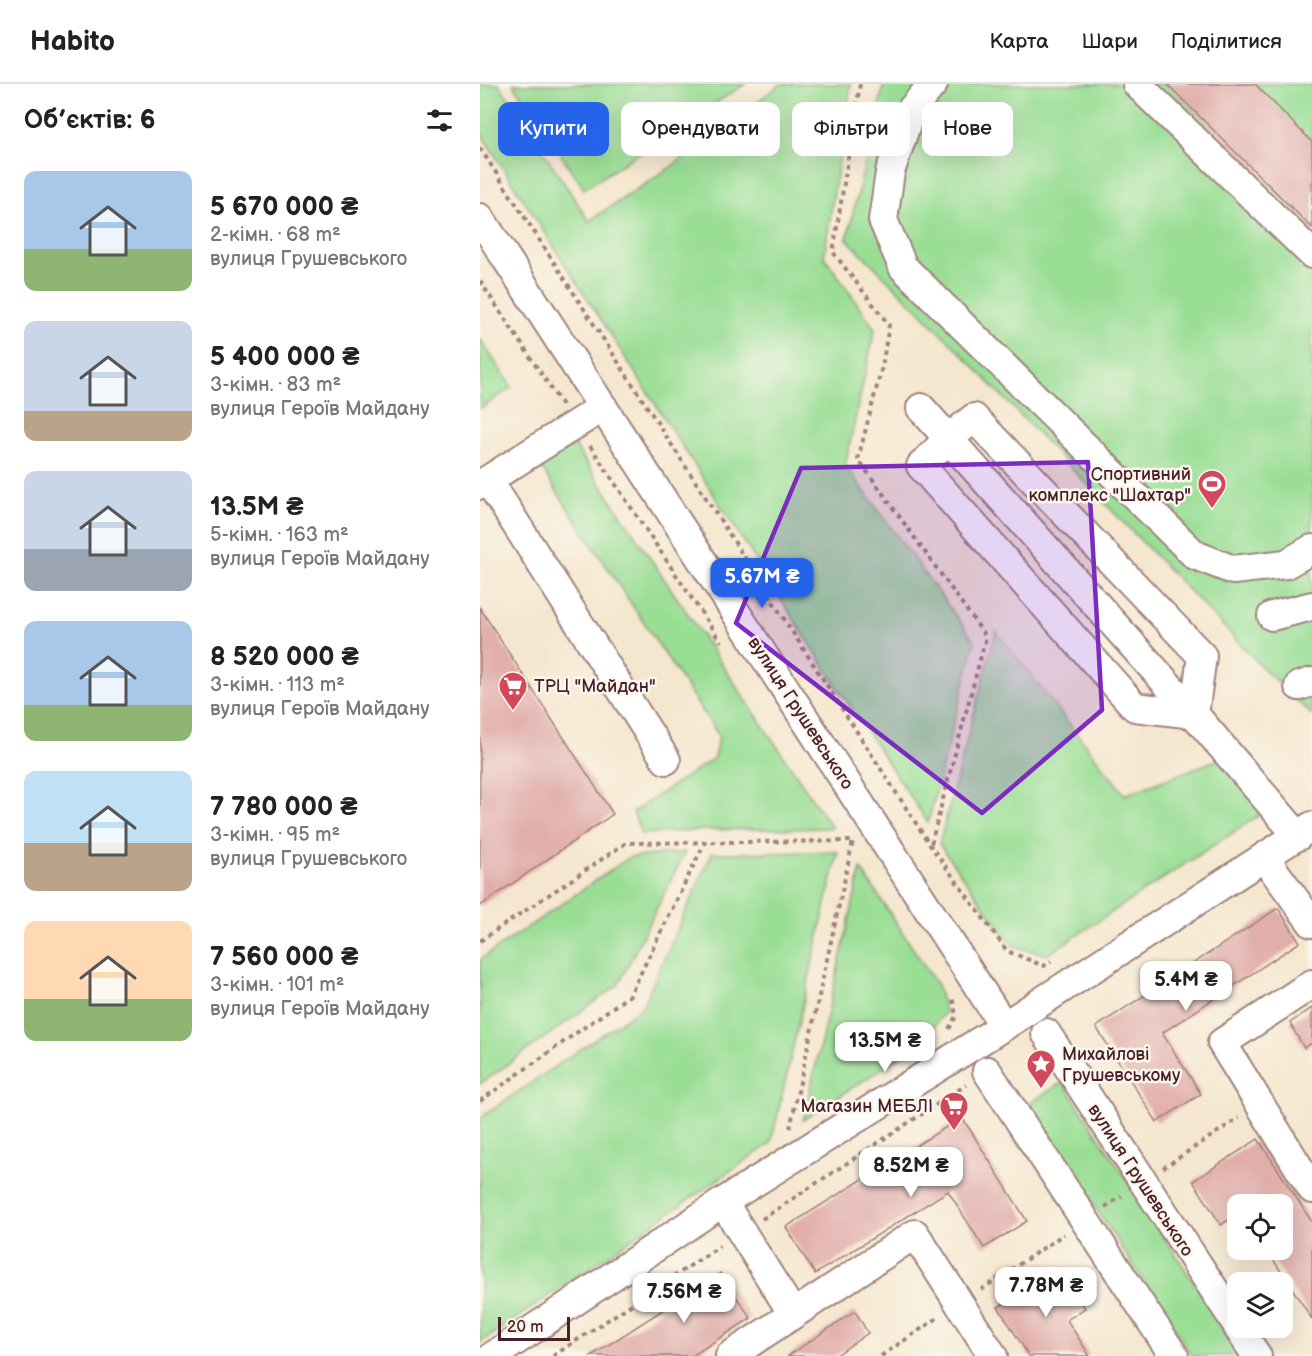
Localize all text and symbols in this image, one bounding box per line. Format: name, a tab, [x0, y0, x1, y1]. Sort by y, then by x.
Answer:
text: Habito	[30, 25, 115, 58]
text: Карта	[989, 29, 1049, 54]
text: Шари	[1082, 29, 1138, 54]
text: Поділитися	[1171, 29, 1282, 54]
chip: Купити	[498, 102, 609, 156]
chip: Орендувати	[621, 102, 780, 156]
chip: Фільтри	[792, 102, 910, 156]
chip: Нове	[922, 102, 1013, 156]
icon: filters	[423, 104, 456, 137]
text: Об’єктів: 6	[24, 105, 155, 136]
text: 5 670 000 ₴	[210, 192, 358, 223]
icon: home	[72, 195, 144, 267]
text: 2-кімн. · 68 m²	[210, 223, 341, 247]
text: вулиця Грушевського	[210, 247, 407, 271]
text: 5 400 000 ₴	[210, 342, 360, 373]
icon: home	[72, 345, 144, 417]
text: 3-кімн. · 83 m²	[210, 373, 341, 397]
text: вулиця Героїв Майдану	[210, 397, 429, 421]
place label: Спортивний комплекс "Шахтар"	[1028, 464, 1191, 506]
sports icon: Спортивний комплекс "Шахтар"	[1196, 468, 1228, 510]
text: 13.5M ₴	[210, 492, 304, 523]
icon: home	[72, 495, 144, 567]
text: 5-кімн. · 163 m²	[210, 523, 349, 547]
text: вулиця Героїв Майдану	[210, 547, 429, 571]
pin: 5.67M ₴	[707, 558, 817, 609]
text: 5.67M ₴	[724, 565, 800, 589]
street label: вулиця Грушевського	[743, 633, 858, 793]
text: 8 520 000 ₴	[210, 642, 359, 673]
icon: home	[72, 645, 144, 717]
supermarket icon: ТРЦ "Майдан"	[497, 670, 529, 712]
text: 3-кімн. · 113 m²	[210, 673, 345, 697]
place label: ТРЦ "Майдан"	[534, 676, 656, 697]
text: вулиця Героїв Майдану	[210, 697, 429, 721]
text: 7 780 000 ₴	[210, 792, 358, 823]
icon: home	[72, 795, 144, 867]
text: 3-кімн. · 95 m²	[210, 823, 340, 847]
text: вулиця Грушевського	[210, 847, 407, 871]
text: 7 560 000 ₴	[210, 942, 358, 973]
icon: home	[72, 945, 144, 1017]
pin: 5.4M ₴	[1137, 961, 1235, 1012]
text: 5.4M ₴	[1154, 968, 1218, 992]
text: 3-кімн. · 101 m²	[210, 973, 344, 997]
text: вулиця Героїв Майдану	[210, 997, 429, 1021]
pin: 13.5M ₴	[830, 1022, 940, 1073]
text: 13.5M ₴	[849, 1029, 921, 1053]
place label: Михайлові Грушевському	[1062, 1044, 1181, 1086]
place icon: Михайлові Грушевському	[1025, 1048, 1057, 1090]
supermarket icon: Магазин МЕБЛІ	[938, 1090, 970, 1132]
place label: Магазин МЕБЛІ	[801, 1096, 933, 1117]
street label: вулиця Грушевського	[1083, 1100, 1198, 1260]
pin: 8.52M ₴	[856, 1147, 966, 1198]
text: 8.52M ₴	[873, 1154, 949, 1178]
map controls	[1227, 1194, 1293, 1338]
button: locate	[1227, 1194, 1293, 1260]
pin: 7.78M ₴	[991, 1267, 1101, 1318]
button: layers	[1227, 1272, 1293, 1338]
pin: 7.56M ₴	[629, 1273, 739, 1324]
text: 7.78M ₴	[1009, 1274, 1083, 1298]
text: 7.56M ₴	[646, 1280, 722, 1304]
scale bar	[498, 1314, 570, 1342]
text: 20 m	[507, 1318, 543, 1337]

